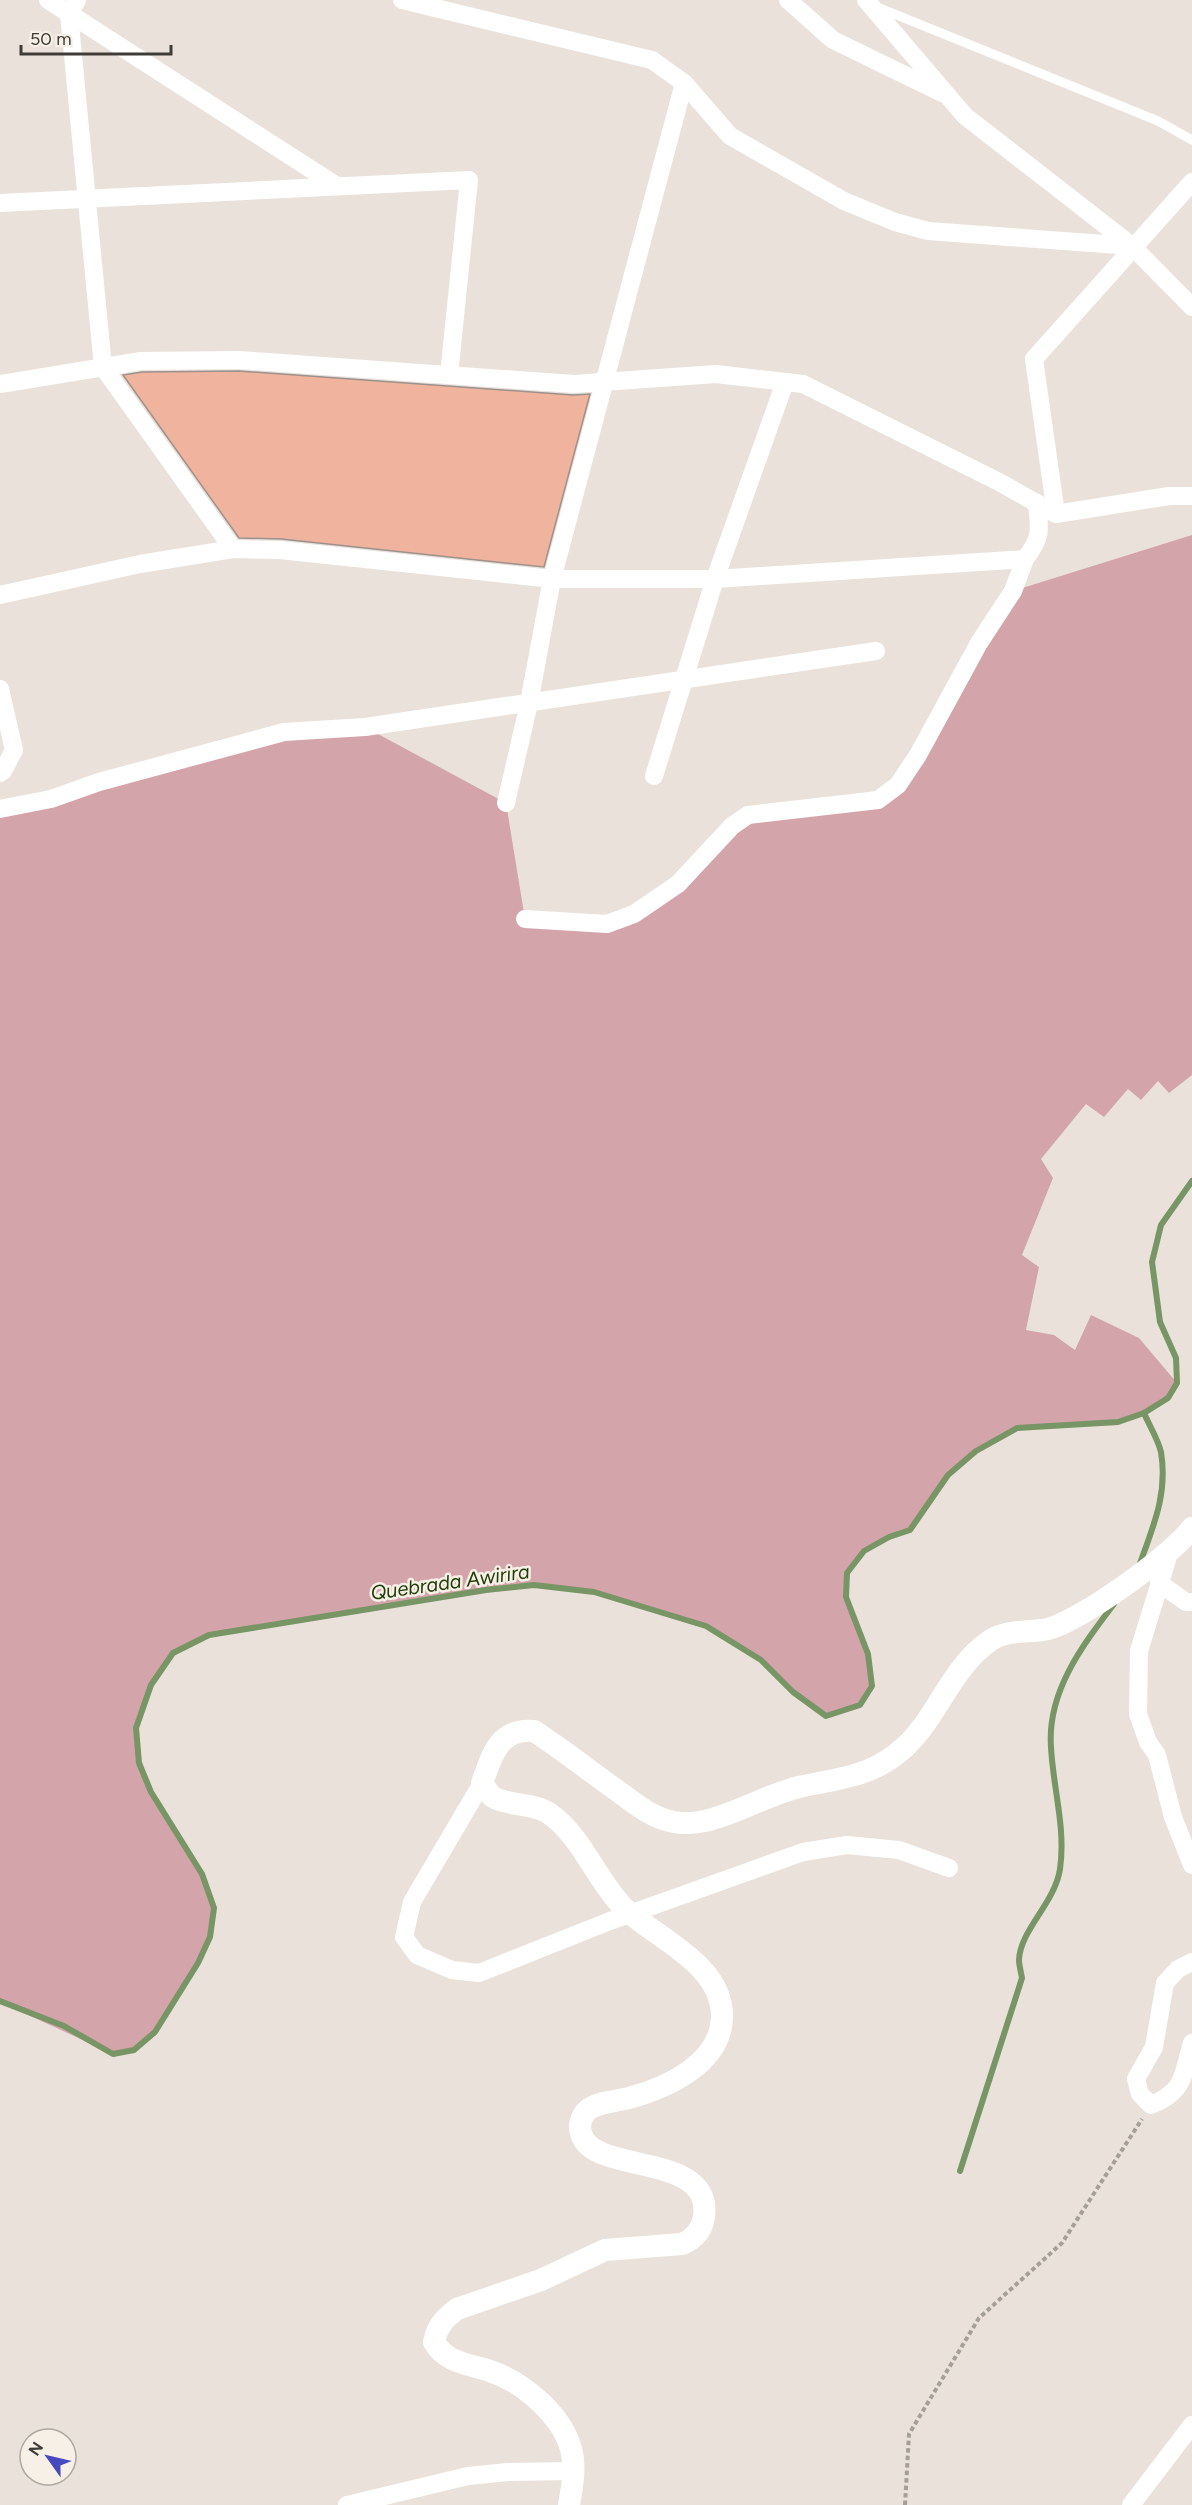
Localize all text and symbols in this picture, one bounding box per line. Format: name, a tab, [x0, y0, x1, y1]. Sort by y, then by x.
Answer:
scale bar	[21, 18, 171, 56]
text: 50 m	[30, 28, 72, 50]
water label: Quebrada Awirira	[369, 1559, 531, 1605]
north arrow	[18, 2427, 78, 2487]
text: N	[25, 2438, 47, 2459]

